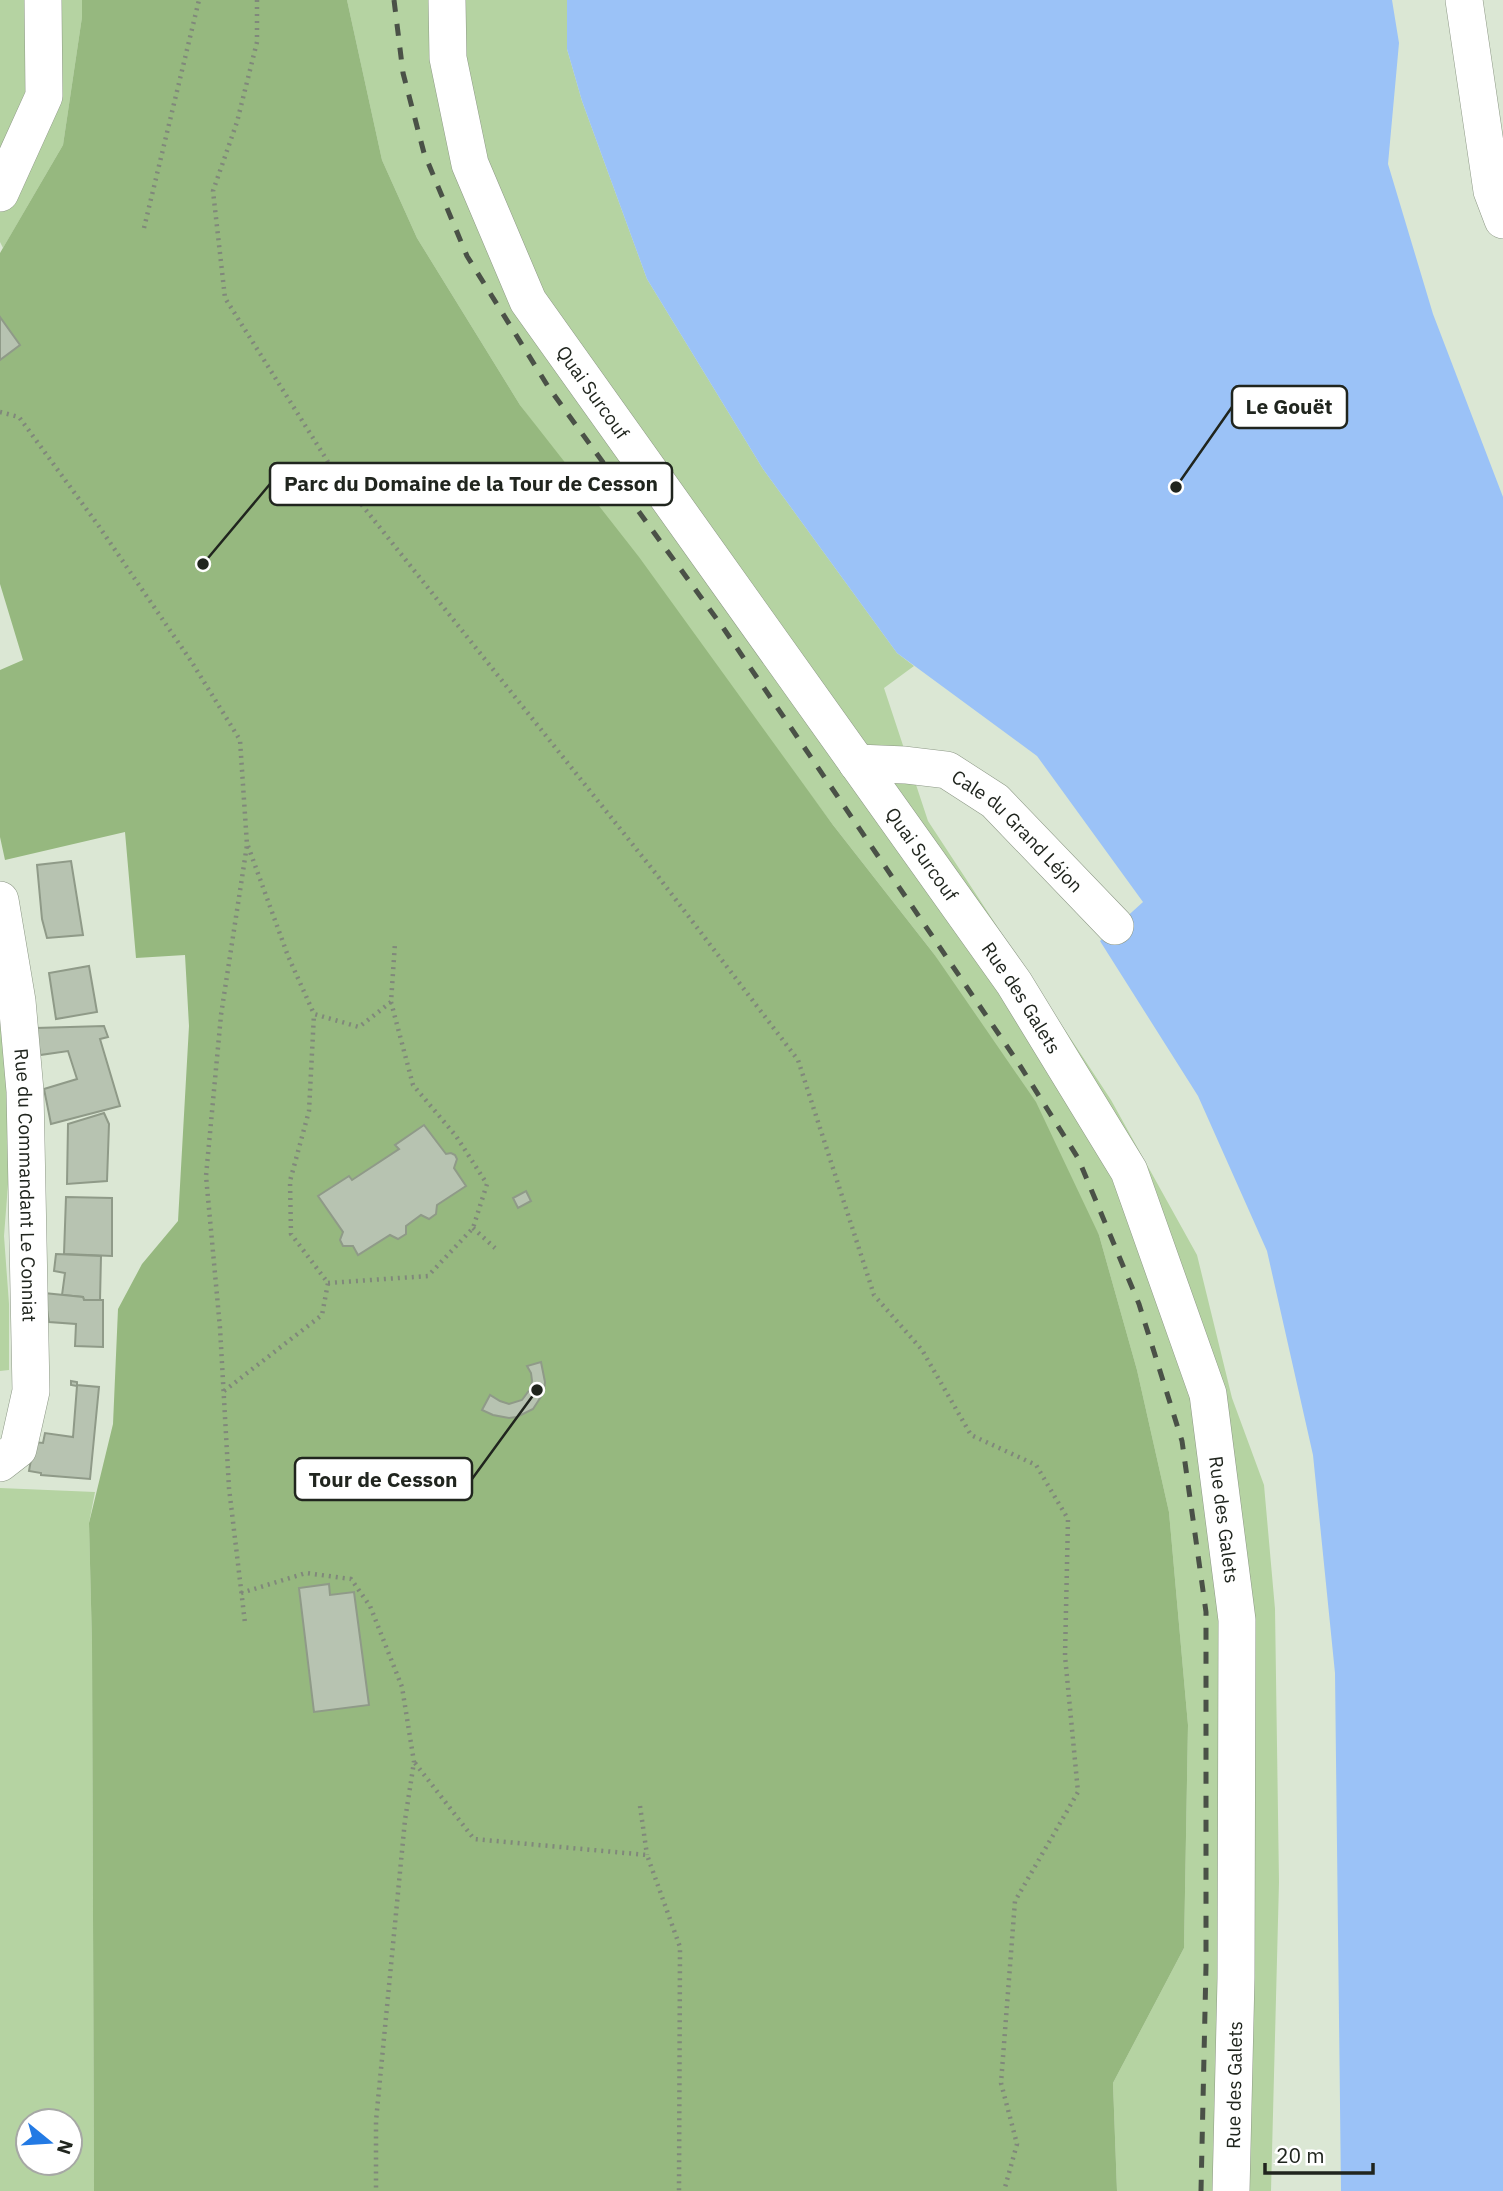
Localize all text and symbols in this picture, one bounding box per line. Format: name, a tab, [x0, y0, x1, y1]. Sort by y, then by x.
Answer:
street label: Quai Surcouf	[551, 341, 635, 444]
callout: Le Gouët	[1232, 386, 1347, 428]
text: Le Gouët	[1246, 392, 1332, 420]
callout: Parc du Domaine de la Tour de Cesson	[270, 463, 672, 505]
text: Parc du Domaine de la Tour de Cesson	[284, 469, 658, 497]
street label: Cale du Grand Léjon	[947, 764, 1088, 897]
street label: Quai Surcouf	[880, 802, 964, 905]
street label: Rue des Galets	[977, 937, 1066, 1058]
street label: Rue du Commandant Le Conniat	[9, 1047, 42, 1322]
street label: Rue des Galets	[1204, 1454, 1244, 1585]
callout: Tour de Cesson	[295, 1458, 472, 1500]
text: Tour de Cesson	[308, 1465, 458, 1493]
street label: Rue des Galets	[1221, 2021, 1247, 2149]
north arrow	[14, 2107, 84, 2177]
scale bar	[1265, 2132, 1374, 2176]
text: N	[52, 2137, 79, 2158]
text: 20 m	[1276, 2141, 1325, 2169]

